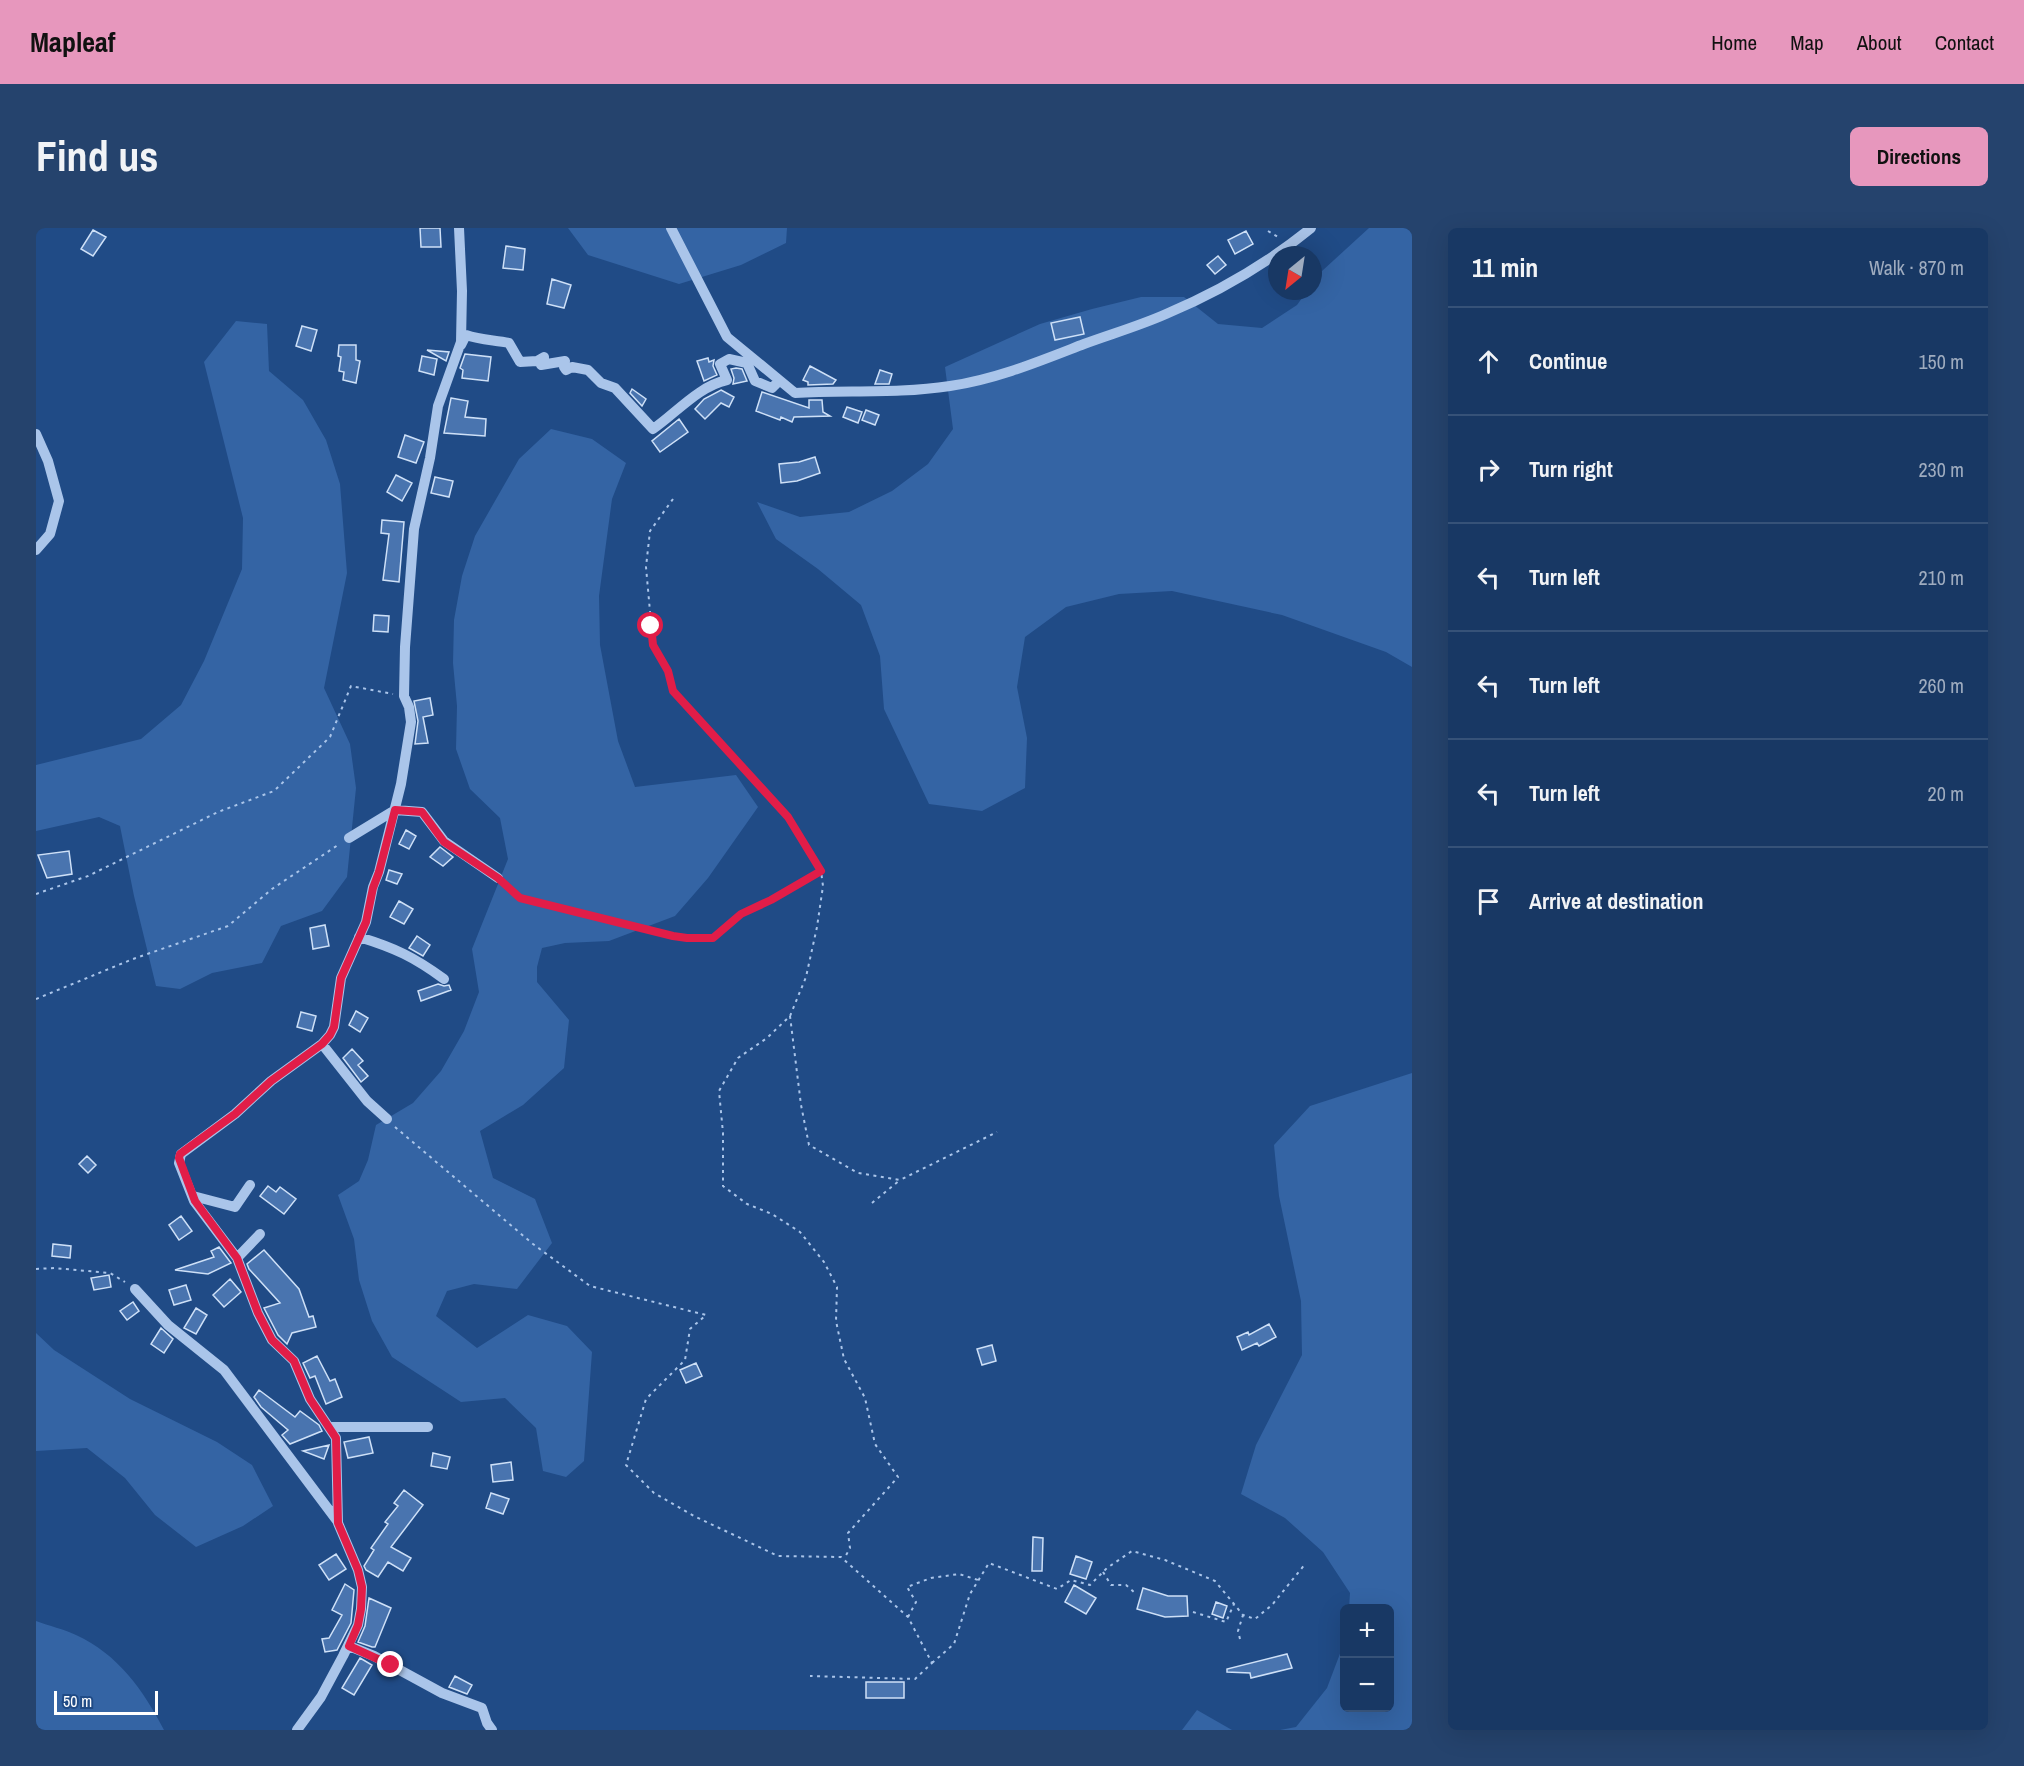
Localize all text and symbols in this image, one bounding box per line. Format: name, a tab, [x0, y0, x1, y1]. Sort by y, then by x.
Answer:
text: Mapleaf	[30, 23, 115, 61]
text: Home	[1711, 28, 1757, 57]
text: Map	[1790, 28, 1824, 57]
text: About	[1857, 28, 1902, 57]
text: Contact	[1935, 28, 1994, 57]
button: Directions	[1850, 127, 1988, 186]
text: Find us	[36, 128, 158, 184]
north arrow	[1268, 246, 1322, 300]
text: 11 min	[1472, 250, 1538, 285]
text: Walk · 870 m	[1869, 254, 1964, 281]
icon: ahead	[1472, 345, 1505, 378]
text: Continue	[1529, 346, 1607, 376]
text: 150 m	[1918, 348, 1964, 375]
icon: right	[1472, 453, 1505, 486]
text: Turn right	[1529, 454, 1613, 484]
text: 230 m	[1918, 456, 1964, 483]
icon: left	[1472, 561, 1505, 594]
text: Turn left	[1529, 562, 1600, 592]
text: 210 m	[1918, 564, 1964, 591]
route start	[637, 612, 663, 638]
icon: left	[1472, 669, 1505, 702]
text: Turn left	[1529, 670, 1600, 700]
text: 260 m	[1918, 672, 1964, 699]
icon: left	[1472, 777, 1505, 810]
text: Turn left	[1529, 778, 1600, 808]
text: 20 m	[1928, 780, 1964, 807]
icon: arrive	[1472, 885, 1505, 918]
text: Arrive at destination	[1529, 886, 1703, 916]
map controls	[1340, 1604, 1394, 1712]
button: +	[1340, 1604, 1394, 1658]
route end	[377, 1651, 403, 1677]
button: −	[1340, 1658, 1394, 1712]
scale bar	[54, 1688, 158, 1716]
text: 50 m	[63, 1690, 92, 1712]

